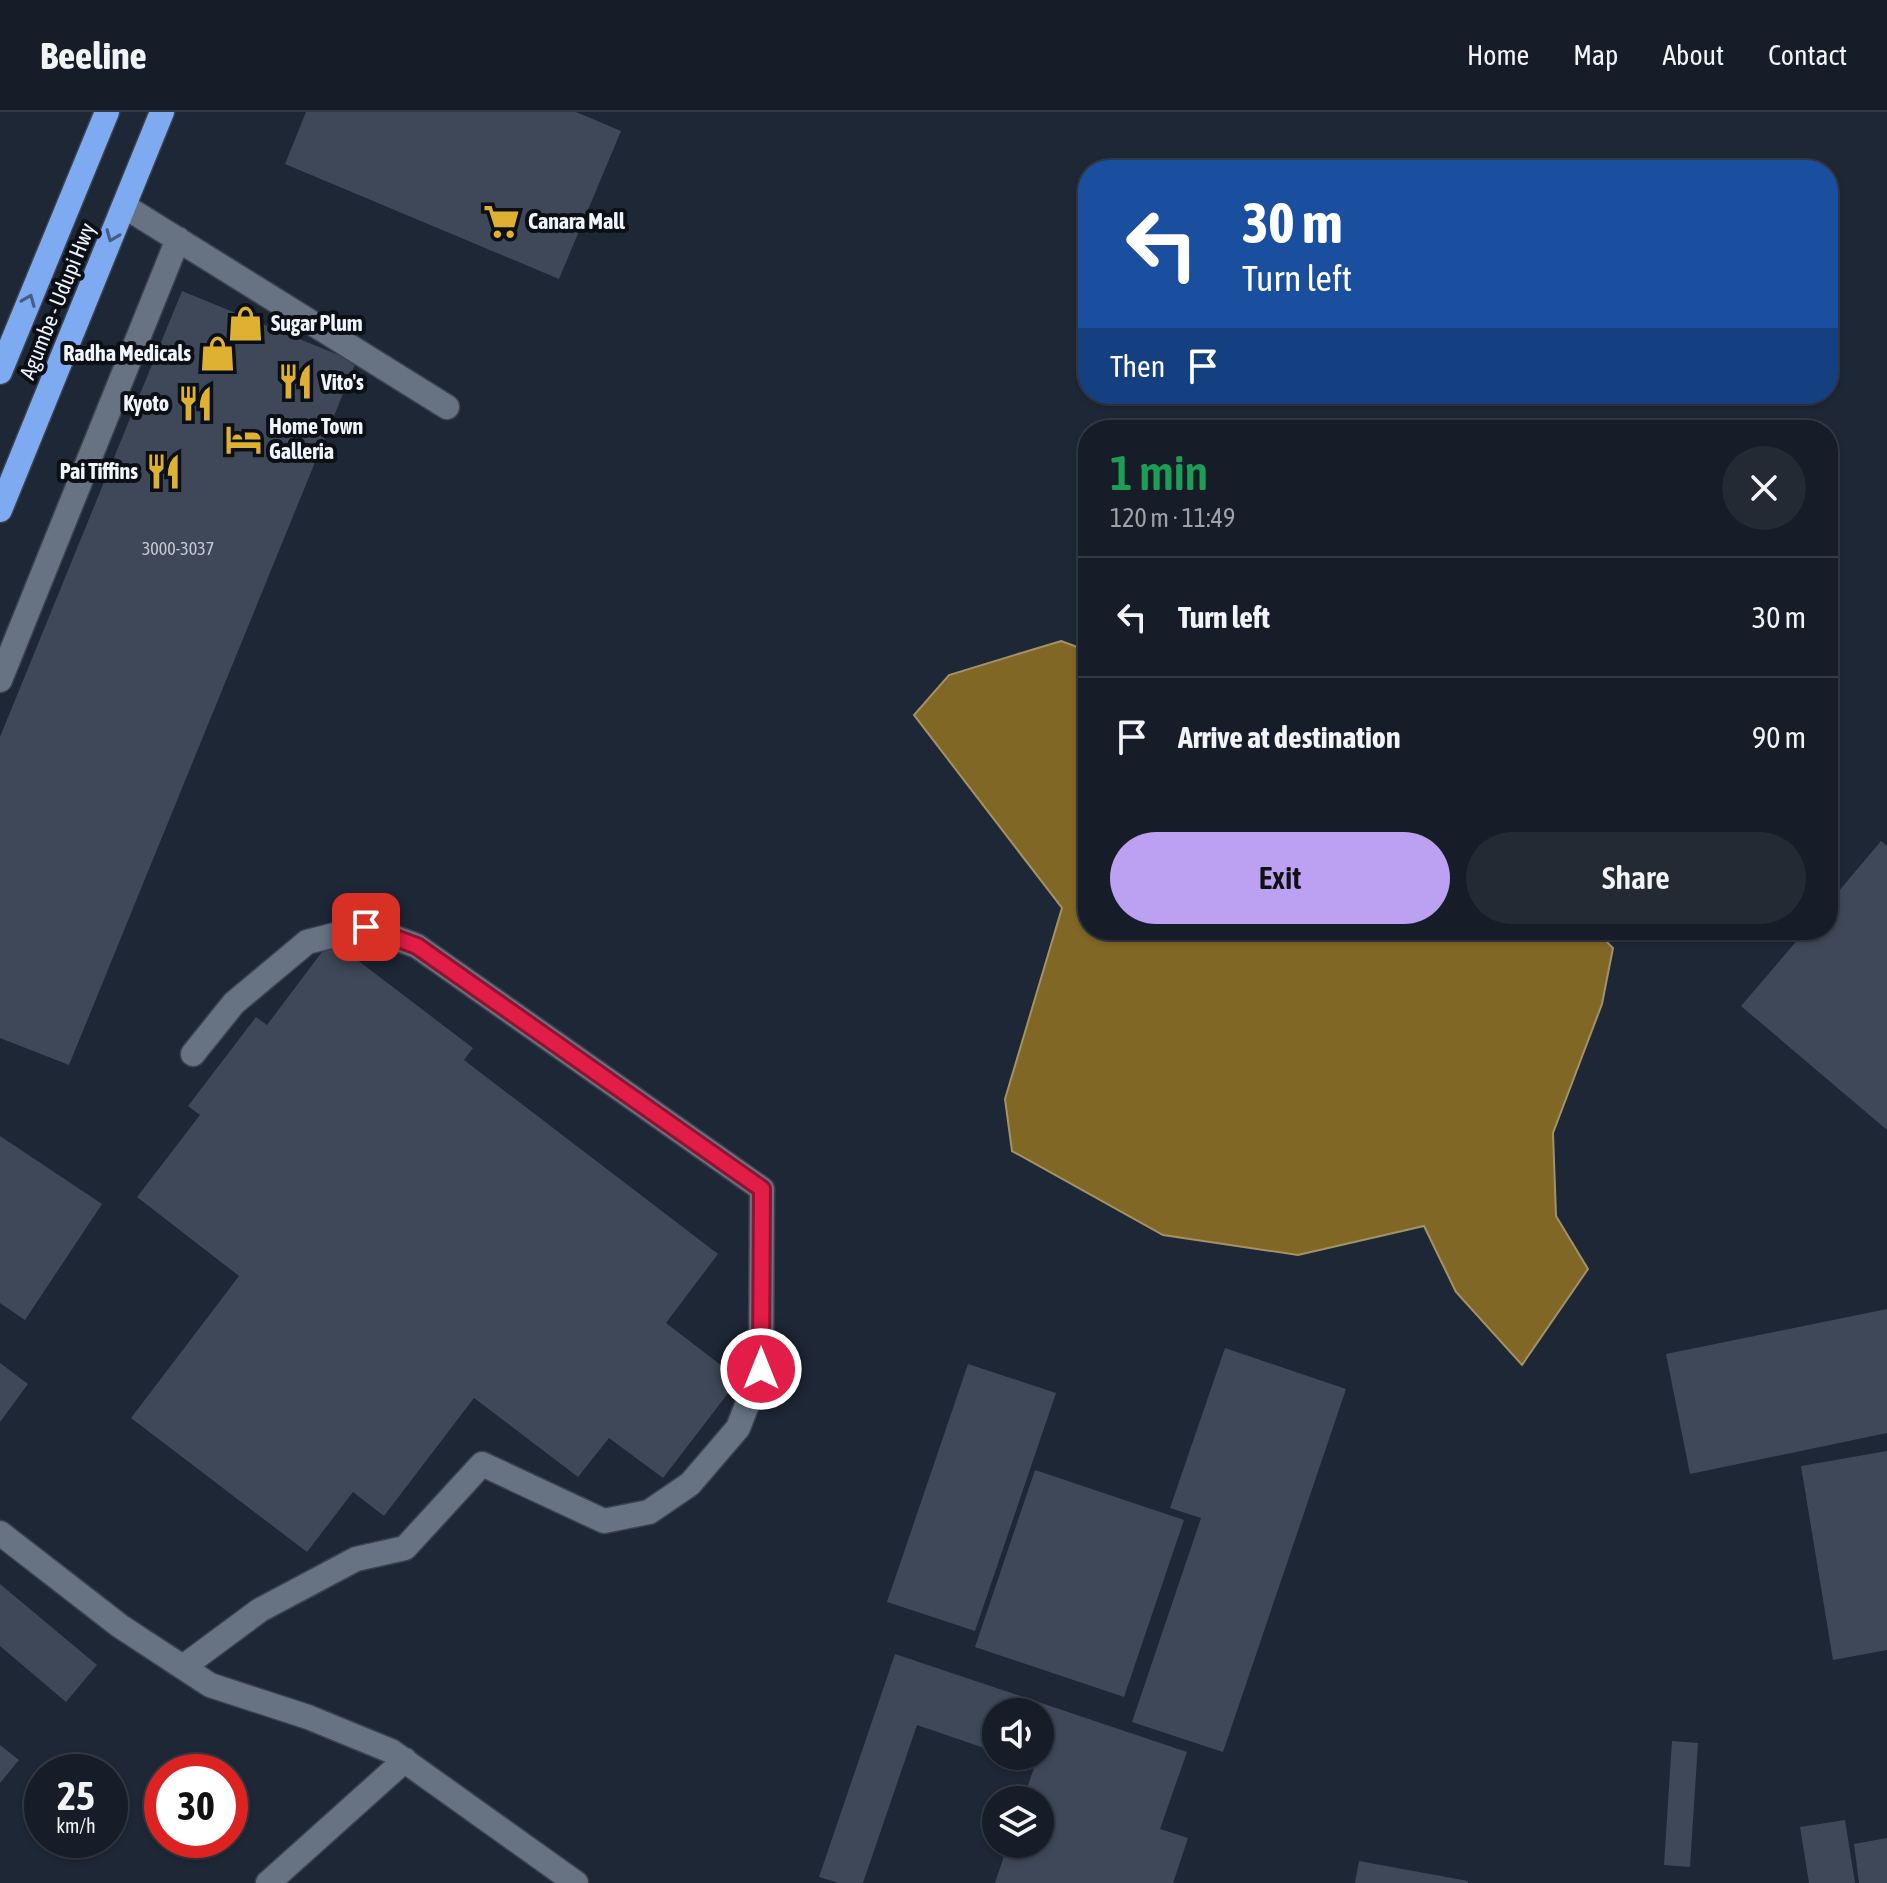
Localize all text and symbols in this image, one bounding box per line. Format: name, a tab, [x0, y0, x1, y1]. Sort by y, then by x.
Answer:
text: Beeline	[40, 34, 147, 77]
text: Home	[1467, 39, 1529, 71]
text: Map	[1573, 39, 1618, 71]
text: About	[1662, 39, 1724, 71]
text: Contact	[1768, 39, 1847, 71]
text: 30 m	[1242, 191, 1343, 255]
icon: left	[1110, 192, 1214, 296]
supermarket icon: Canara Mall	[483, 202, 521, 240]
place label: Canara Mall	[528, 208, 626, 234]
street label: Agumbe - Udupi Hwy	[14, 219, 100, 383]
one-way arrow	[105, 228, 121, 242]
text: Turn left	[1242, 257, 1352, 299]
one-way arrow	[20, 294, 36, 308]
shop icon: Sugar Plum	[226, 304, 264, 342]
place label: Sugar Plum	[271, 310, 363, 336]
shop icon: Radha Medicals	[198, 334, 236, 372]
place label: Radha Medicals	[63, 340, 191, 366]
icon: arrive	[1181, 344, 1225, 388]
text: Then	[1110, 349, 1165, 383]
restaurant icon: Vito's	[276, 363, 314, 401]
place label: Vito's	[320, 369, 364, 395]
restaurant icon: Kyoto	[176, 384, 214, 422]
place label: Kyoto	[123, 390, 169, 416]
place label: Home Town Galleria	[269, 413, 363, 464]
hotel icon: Home Town Galleria	[224, 420, 262, 458]
text: 1 min	[1110, 445, 1208, 500]
button: close	[1722, 446, 1806, 530]
restaurant icon: Pai Tiffins	[145, 452, 183, 490]
place label: Pai Tiffins	[60, 458, 138, 484]
text: 120 m · 11:49	[1110, 503, 1235, 533]
house number: 3000-3037	[142, 538, 214, 559]
icon: left	[1110, 595, 1154, 639]
text: Turn left	[1178, 600, 1270, 634]
text: 30 m	[1752, 600, 1806, 634]
icon: arrive	[1110, 715, 1154, 759]
text: Arrive at destination	[1178, 720, 1400, 754]
text: 90 m	[1752, 720, 1806, 754]
button: Exit	[1110, 832, 1450, 924]
button: Share	[1466, 832, 1806, 924]
pin	[332, 893, 400, 961]
icon: arrive	[344, 905, 388, 949]
position arrow	[719, 1327, 803, 1411]
map controls	[982, 1698, 1054, 1858]
button: sound	[982, 1698, 1054, 1770]
speed limit sign: 30	[144, 1754, 248, 1858]
text: 25	[57, 1773, 95, 1818]
button: layers	[982, 1786, 1054, 1858]
text: km/h	[56, 1814, 96, 1837]

